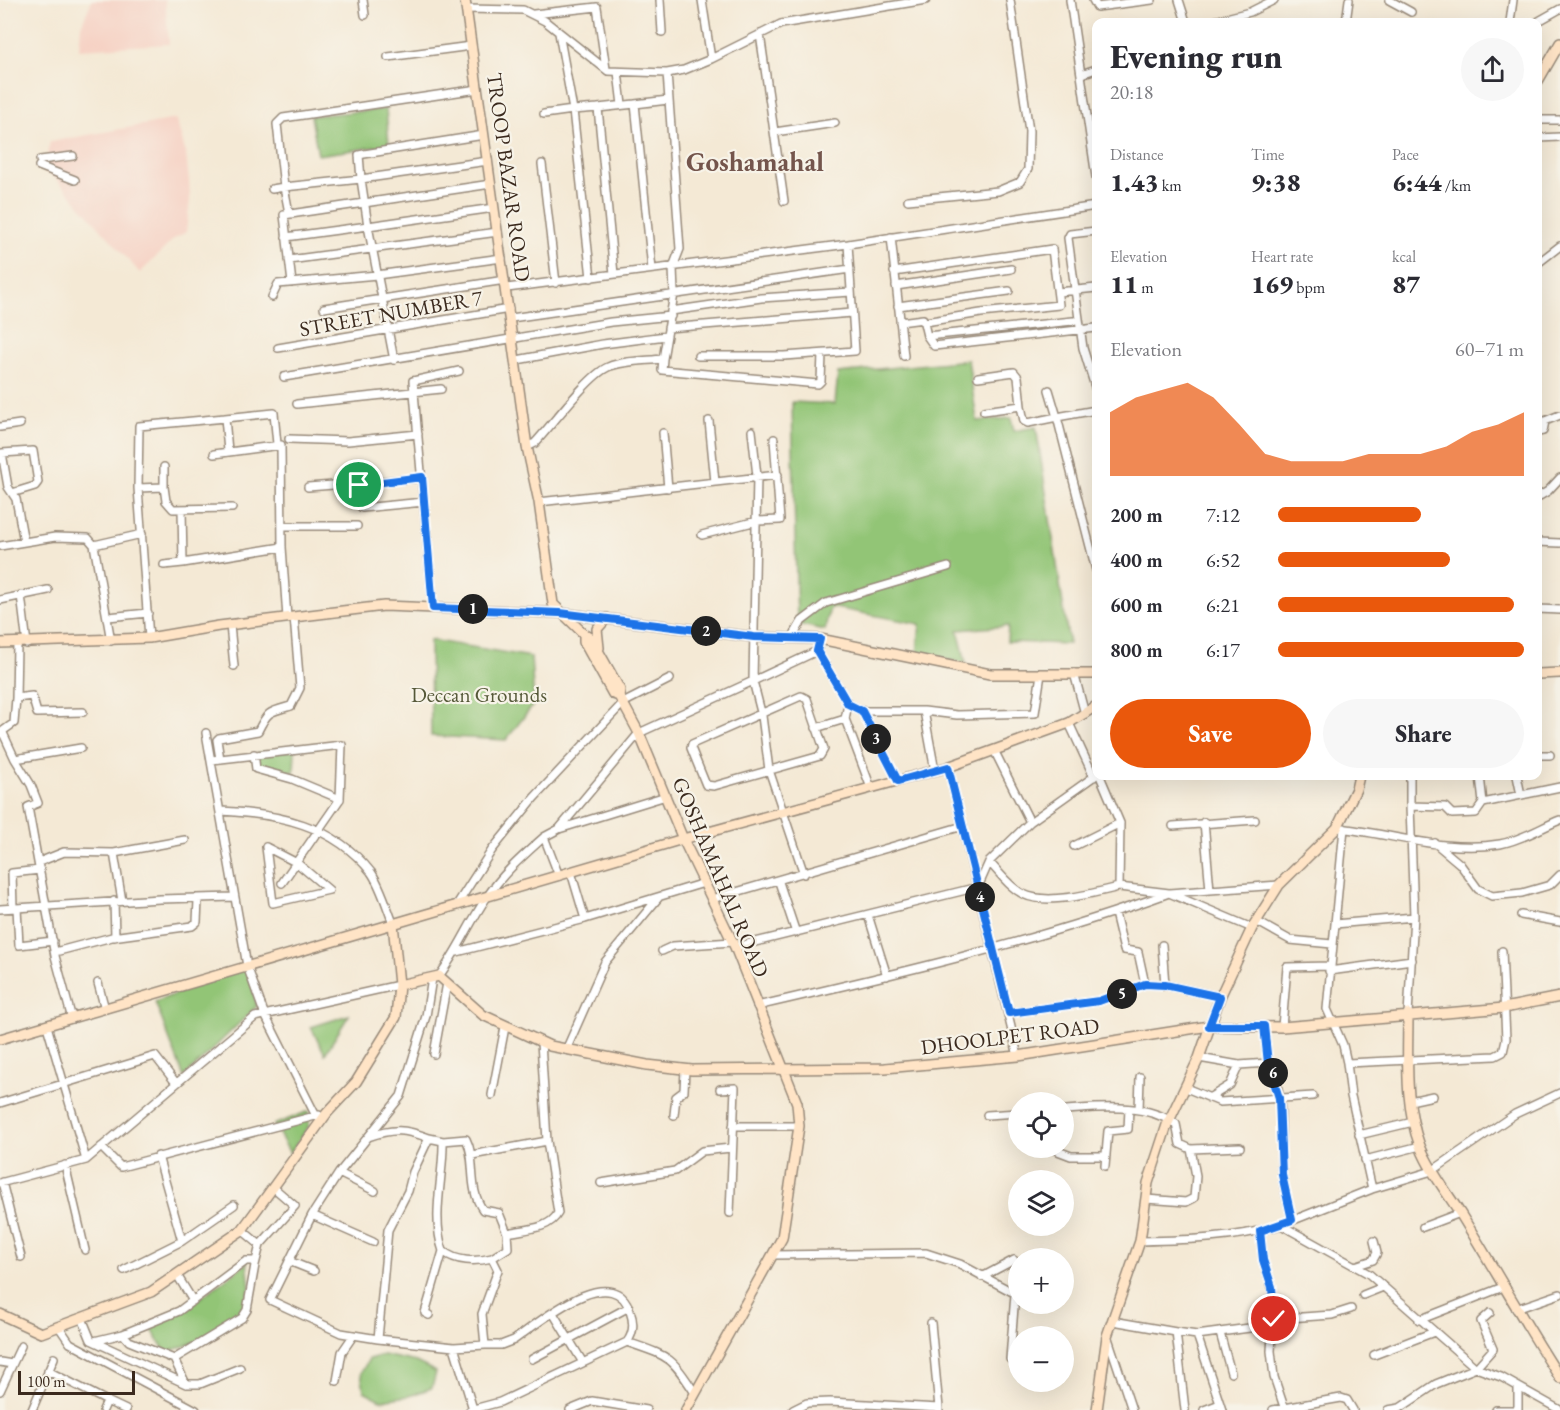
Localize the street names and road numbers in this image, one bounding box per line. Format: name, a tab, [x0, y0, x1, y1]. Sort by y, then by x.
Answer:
street label: TROOP BAZAR ROAD	[481, 71, 537, 283]
street label: STREET NUMBER 7	[297, 283, 485, 342]
street label: GOSHAMAHAL ROAD	[667, 773, 775, 981]
street label: DHOOLPET ROAD	[919, 1012, 1101, 1060]

